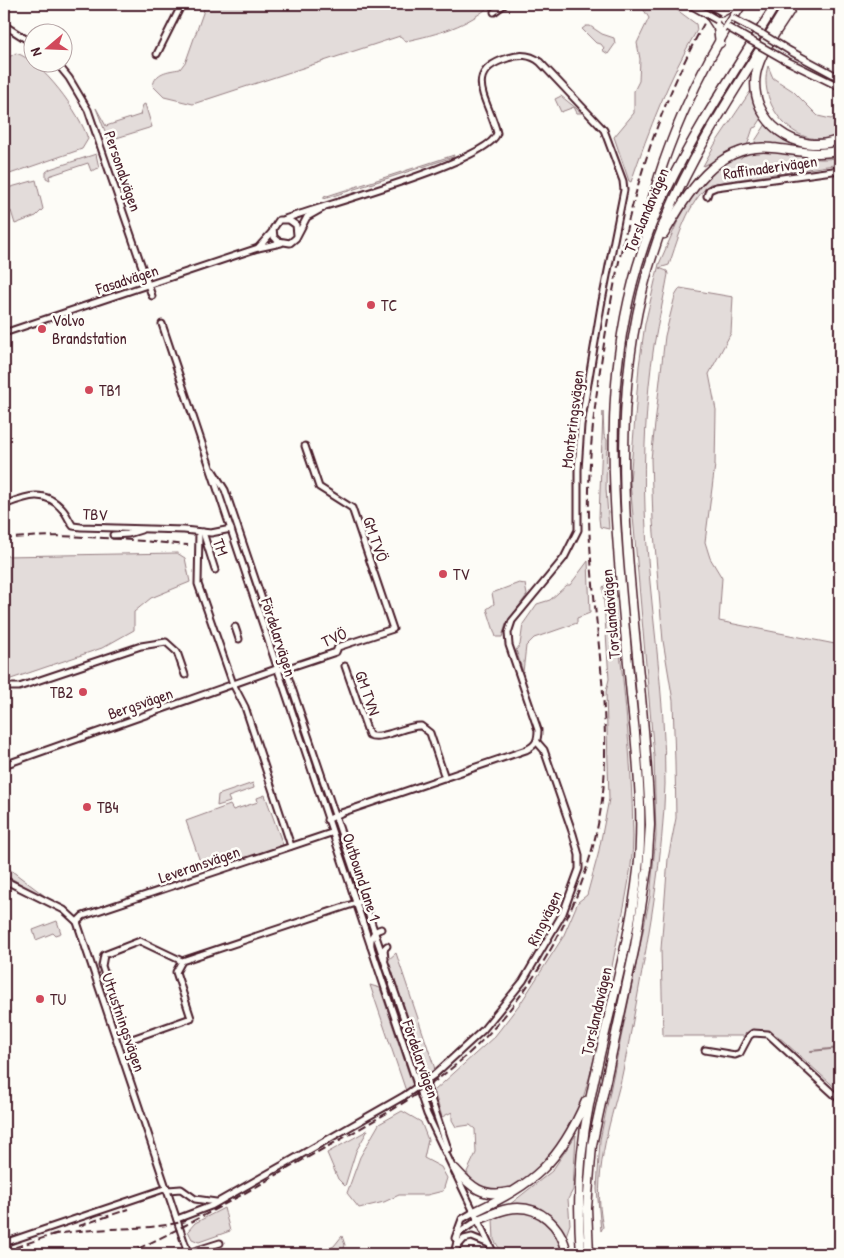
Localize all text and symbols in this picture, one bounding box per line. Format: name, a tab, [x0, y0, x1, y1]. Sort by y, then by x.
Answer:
north arrow	[22, 22, 72, 72]
text: N	[25, 45, 45, 59]
street label: Personalvägen	[99, 128, 147, 214]
street label: Raffinaderivägen	[722, 150, 818, 184]
street label: Torslandavägen	[618, 164, 674, 256]
street label: Fasadvägen	[92, 259, 161, 300]
place label: TC	[381, 294, 397, 316]
marker: TC	[365, 299, 377, 311]
place label: Volvo Brandstation	[52, 309, 127, 349]
marker: Volvo Brandstation	[36, 323, 48, 335]
street label: Monteringsvägen	[555, 369, 589, 469]
place label: TB1	[99, 379, 121, 401]
marker: TB1	[83, 384, 95, 396]
street label: TBV	[82, 502, 108, 526]
street label: GM TVÖ	[358, 514, 394, 565]
street label: TM	[208, 535, 234, 559]
place label: TV	[453, 563, 469, 585]
marker: TV	[437, 568, 449, 580]
street label: Torslandavägen	[595, 568, 625, 660]
street label: Fördelarvägen	[256, 594, 302, 679]
street label: TVÖ	[318, 622, 350, 652]
street label: GM TVN	[350, 668, 386, 718]
place label: TB2	[50, 681, 74, 703]
street label: Bergsvägen	[105, 682, 175, 724]
marker: TB2	[77, 686, 89, 698]
place label: TB4	[97, 796, 119, 818]
marker: TB4	[81, 801, 93, 813]
street label: Outbound lane 1	[337, 830, 387, 924]
street label: Leveransvägen	[156, 840, 242, 888]
street label: Ringvägen	[521, 887, 567, 949]
street label: Torslandavägen	[575, 965, 617, 1057]
street label: Utrustningsvägen	[97, 970, 151, 1074]
place label: TU	[50, 988, 66, 1010]
marker: TU	[34, 993, 46, 1005]
street label: Fördelarvägen	[397, 1016, 445, 1101]

